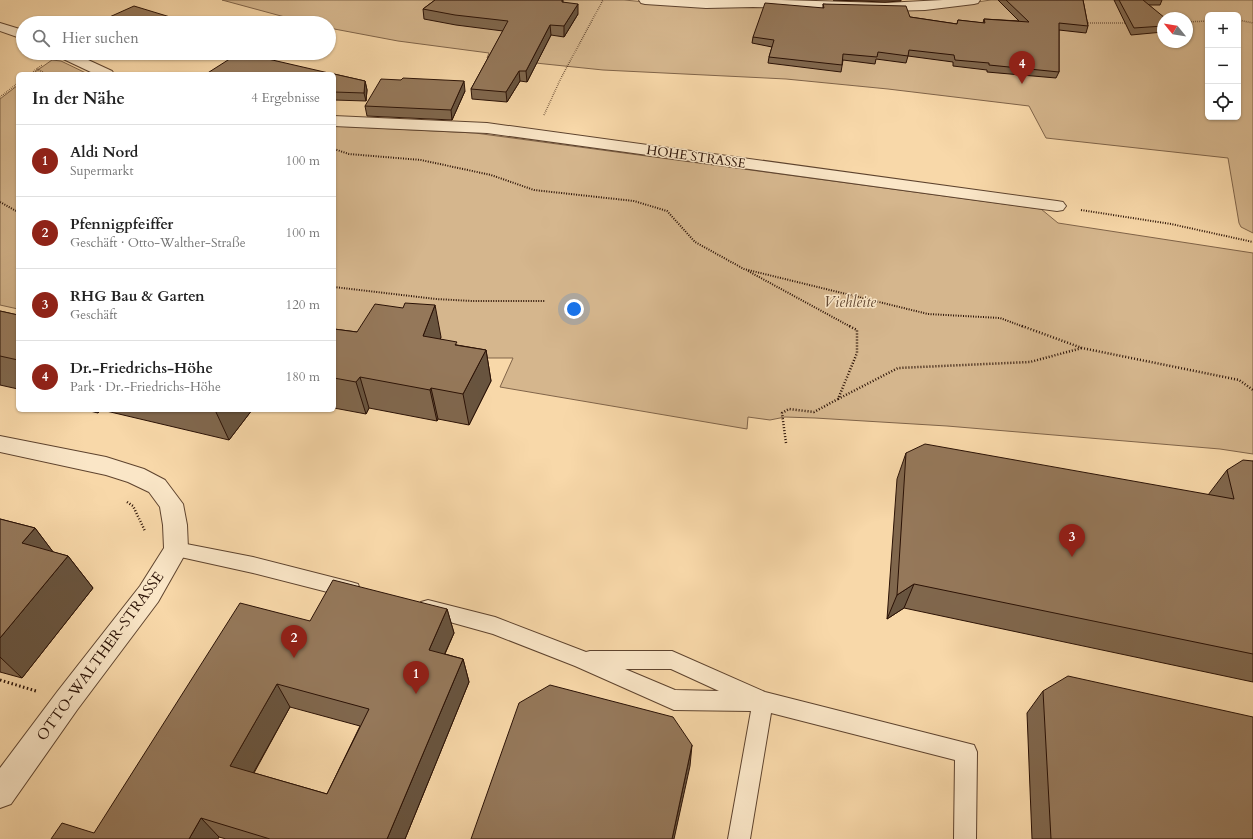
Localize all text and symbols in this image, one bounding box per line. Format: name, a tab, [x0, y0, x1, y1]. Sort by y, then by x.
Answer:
north arrow	[1157, 12, 1193, 48]
map controls	[1205, 12, 1241, 120]
button: +	[1205, 12, 1241, 48]
search box	[16, 16, 336, 60]
icon: search	[30, 27, 52, 49]
text: Hier suchen	[62, 28, 139, 48]
button: −	[1205, 48, 1241, 84]
pin: 4	[1009, 51, 1035, 84]
button: locate	[1205, 84, 1241, 120]
text: In der Nähe	[32, 87, 125, 110]
text: 4 Ergebnisse	[251, 89, 320, 107]
street label: HOHE STRASSE	[645, 141, 747, 173]
text: Aldi Nord	[70, 142, 138, 162]
text: 1	[42, 152, 48, 170]
text: 100 m	[286, 152, 320, 170]
text: Supermarkt	[70, 162, 134, 180]
text: Pfennigpfeiffer	[70, 214, 173, 234]
text: 2	[42, 224, 48, 242]
text: 100 m	[286, 224, 320, 242]
text: Geschäft · Otto-Walther-Straße	[70, 234, 246, 252]
text: RHG Bau & Garten	[70, 286, 205, 306]
park label: Viehleite	[824, 292, 876, 312]
text: 3	[42, 296, 48, 314]
text: 120 m	[286, 296, 320, 314]
your location	[564, 299, 584, 319]
text: Geschäft	[70, 306, 117, 324]
text: Dr.-Friedrichs-Höhe	[70, 358, 213, 378]
text: 4	[42, 368, 48, 386]
text: 180 m	[286, 368, 320, 386]
text: Park · Dr.-Friedrichs-Höhe	[70, 378, 221, 396]
pin: 3	[1059, 524, 1085, 557]
street label: OTTO-WALTHER-STRASSE	[32, 567, 168, 745]
pin: 2	[281, 625, 307, 658]
pin: 1	[403, 661, 429, 694]

